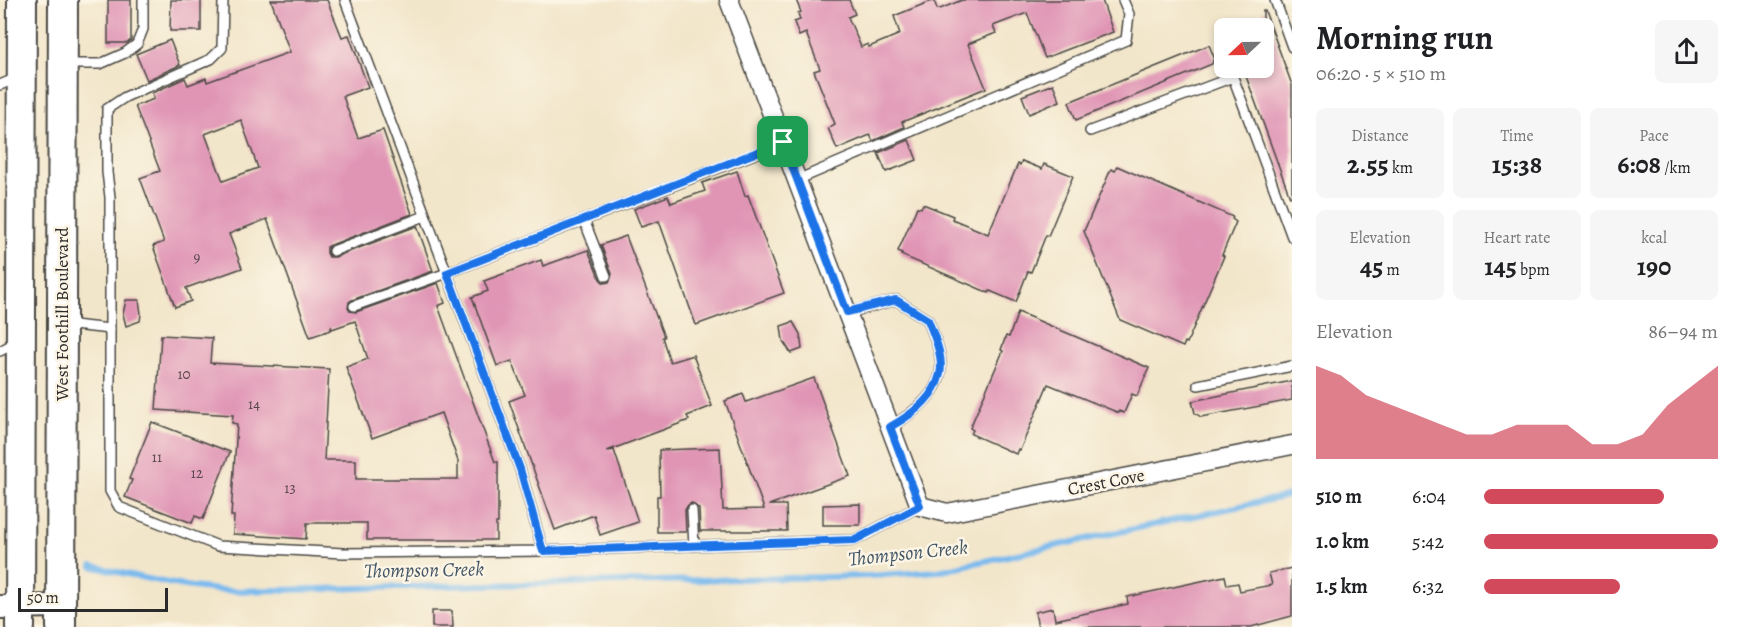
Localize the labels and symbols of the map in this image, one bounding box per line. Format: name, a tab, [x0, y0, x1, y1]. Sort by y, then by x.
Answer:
north arrow	[1214, 18, 1274, 78]
pin	[757, 116, 808, 167]
street label: West Foothill Boulevard	[50, 227, 74, 402]
house number: 9	[194, 247, 201, 267]
house number: 10	[177, 364, 191, 384]
house number: 14	[248, 394, 260, 414]
house number: 11	[152, 447, 162, 467]
house number: 12	[191, 463, 203, 483]
street label: Crest Cove	[1066, 463, 1146, 501]
house number: 13	[284, 478, 296, 498]
water label: Thompson Creek	[847, 533, 969, 573]
water label: Thompson Creek	[364, 555, 484, 585]
scale bar	[18, 585, 168, 612]

